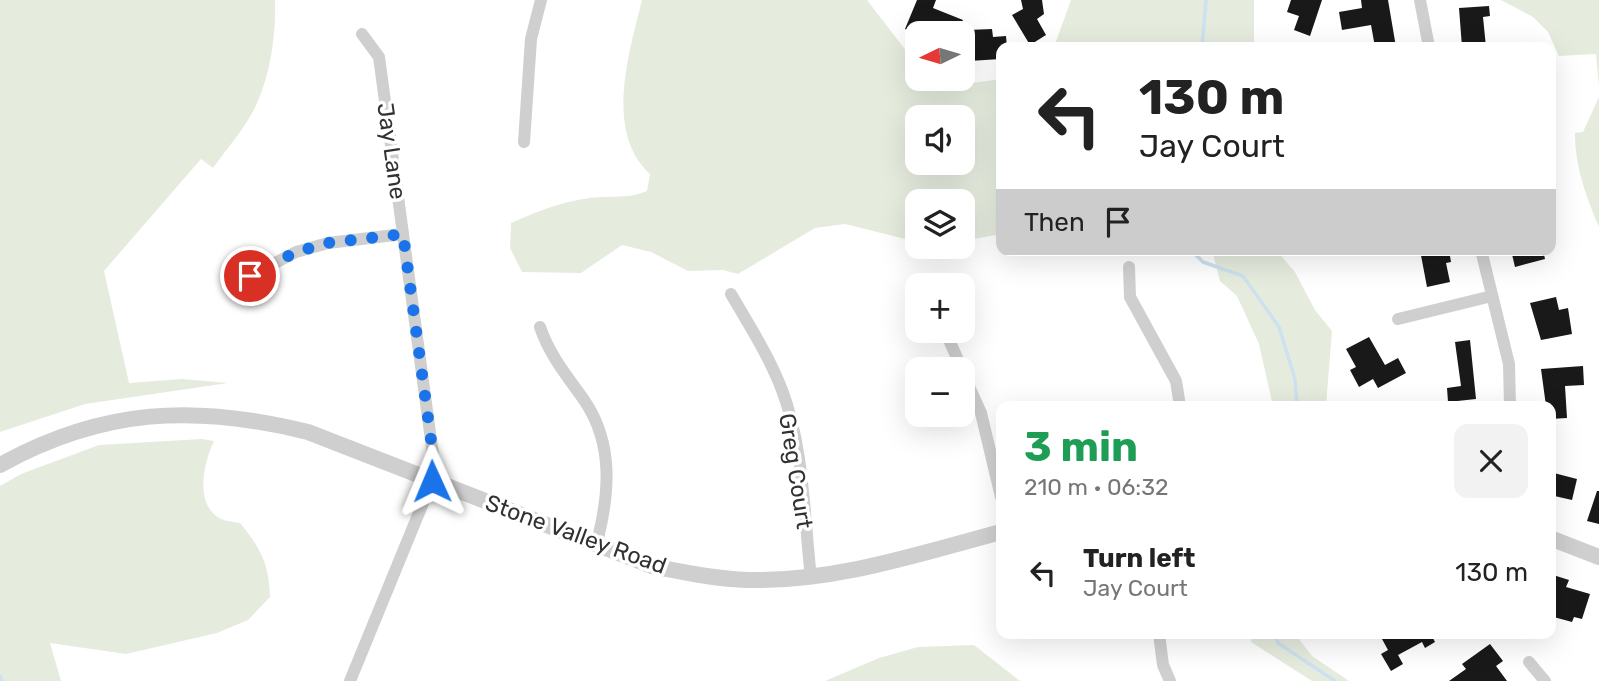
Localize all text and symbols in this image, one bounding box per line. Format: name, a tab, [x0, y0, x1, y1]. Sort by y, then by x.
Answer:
north arrow	[905, 21, 975, 91]
map controls	[905, 21, 975, 427]
text: 130 m	[1139, 68, 1284, 126]
icon: left	[1024, 70, 1115, 161]
street label: Jay Lane	[371, 101, 413, 201]
button: sound	[905, 105, 975, 175]
text: Jay Court	[1139, 127, 1285, 165]
button: layers	[905, 189, 975, 259]
icon: arrive	[1099, 203, 1137, 241]
text: Then	[1024, 207, 1085, 238]
pin	[220, 246, 280, 306]
icon: arrive	[231, 257, 269, 295]
button: +	[905, 273, 975, 343]
button: −	[905, 357, 975, 427]
street label: Greg Court	[773, 411, 819, 531]
text: 3 min	[1024, 422, 1138, 472]
button: close	[1454, 424, 1528, 498]
position arrow	[395, 444, 469, 518]
text: 210 m · 06:32	[1024, 473, 1169, 501]
street label: Stone Valley Road	[482, 488, 670, 580]
text: Turn left	[1083, 543, 1195, 574]
icon: left	[1024, 554, 1062, 592]
text: 130 m	[1455, 557, 1528, 588]
text: Jay Court	[1083, 574, 1188, 602]

